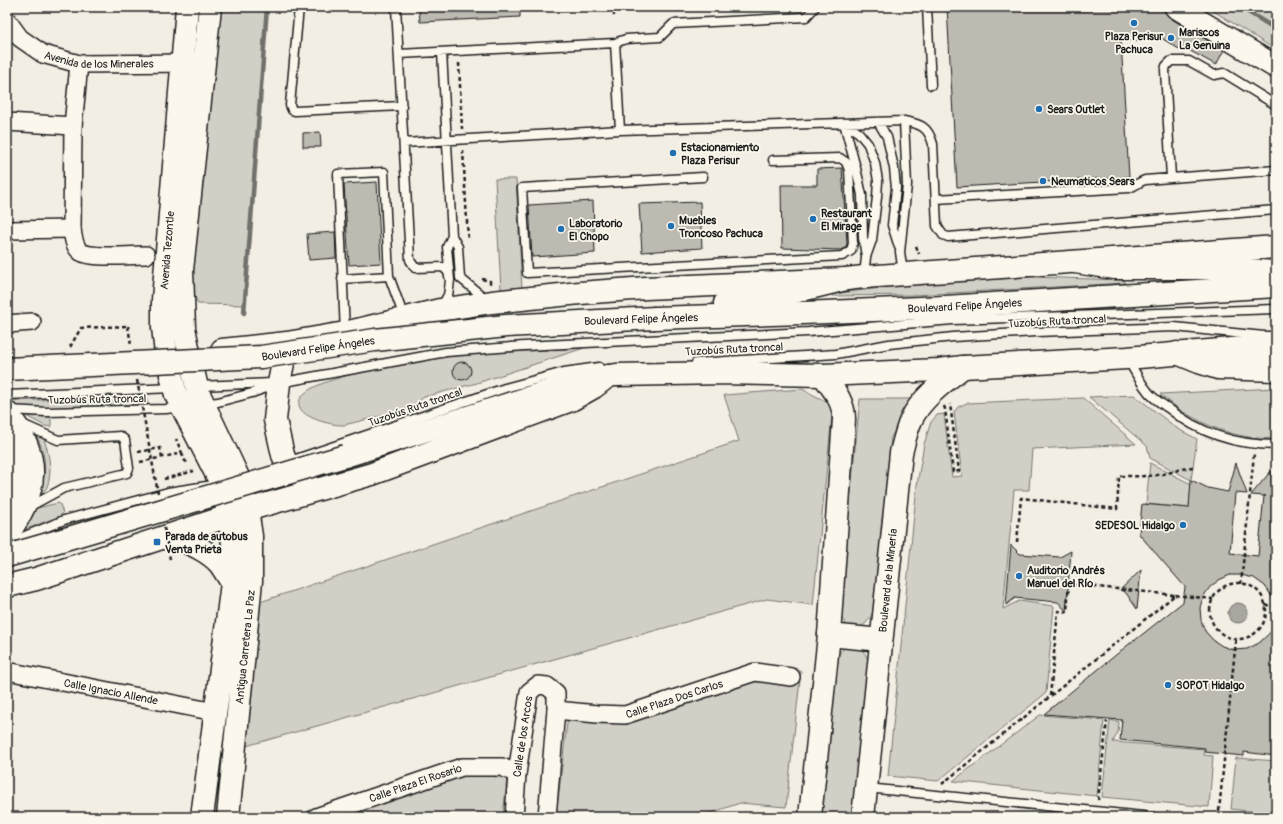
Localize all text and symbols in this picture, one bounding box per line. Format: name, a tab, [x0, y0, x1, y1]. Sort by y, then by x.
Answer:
marker: Plaza Perisur Pachuca	[1129, 18, 1139, 28]
place label: Mariscos La Genuina	[1179, 26, 1230, 52]
place label: Plaza Perisur Pachuca	[1105, 30, 1164, 56]
marker: Mariscos La Genuina	[1166, 33, 1176, 43]
street label: Avenida de los Minerales	[43, 49, 154, 71]
place label: Sears Outlet	[1047, 103, 1105, 116]
marker: Sears Outlet	[1034, 104, 1044, 114]
place label: Estacionamiento Plaza Perisur	[681, 141, 759, 167]
marker: Estacionamiento Plaza Perisur	[668, 148, 678, 158]
place label: Neumaticos Sears	[1051, 175, 1135, 188]
marker: Neumaticos Sears	[1038, 176, 1048, 186]
place label: Restaurant El Mirage	[821, 207, 872, 233]
street label: Avenida Tezontle	[158, 210, 177, 290]
place label: Muebles Troncoso Pachuca	[678, 214, 763, 240]
marker: Restaurant El Mirage	[808, 214, 818, 224]
place label: Laboratorio El Chopo	[569, 217, 623, 243]
marker: Muebles Troncoso Pachuca	[666, 221, 676, 231]
marker: Laboratorio El Chopo	[556, 224, 566, 234]
street label: Boulevard Felipe Ángeles	[907, 296, 1022, 316]
street label: Boulevard Felipe Ángeles	[584, 311, 698, 328]
street label: Tuzobús Ruta troncal	[1007, 312, 1107, 331]
street label: Boulevard Felipe Ángeles	[261, 334, 376, 364]
street label: Tuzobús Ruta troncal	[684, 340, 784, 359]
street label: Tuzobús Ruta troncal	[366, 385, 464, 430]
street label: Tuzobús Ruta troncal	[48, 392, 146, 407]
place label: SEDESOL Hidalgo	[1095, 519, 1175, 532]
marker: SEDESOL Hidalgo	[1178, 520, 1188, 530]
street label: Boulevard de la Minería	[876, 528, 900, 633]
place label: Parada de autobus Venta Prieta	[165, 530, 248, 556]
marker: Parada de autobus Venta Prieta	[152, 537, 162, 547]
place label: Auditorio Andrés Manuel del Río	[1027, 564, 1105, 590]
marker: Auditorio Andrés Manuel del Río	[1014, 571, 1024, 581]
street label: Antigua Carretera La Paz	[233, 589, 258, 705]
street label: Calle Ignacio Allende	[63, 676, 160, 708]
street label: Calle Plaza Dos Carlos	[624, 677, 725, 721]
place label: SOPOT Hidalgo	[1176, 679, 1245, 692]
marker: SOPOT Hidalgo	[1163, 680, 1173, 690]
street label: Calle de los Arcos	[511, 695, 535, 778]
street label: Calle Plaza El Rosario	[368, 762, 464, 805]

